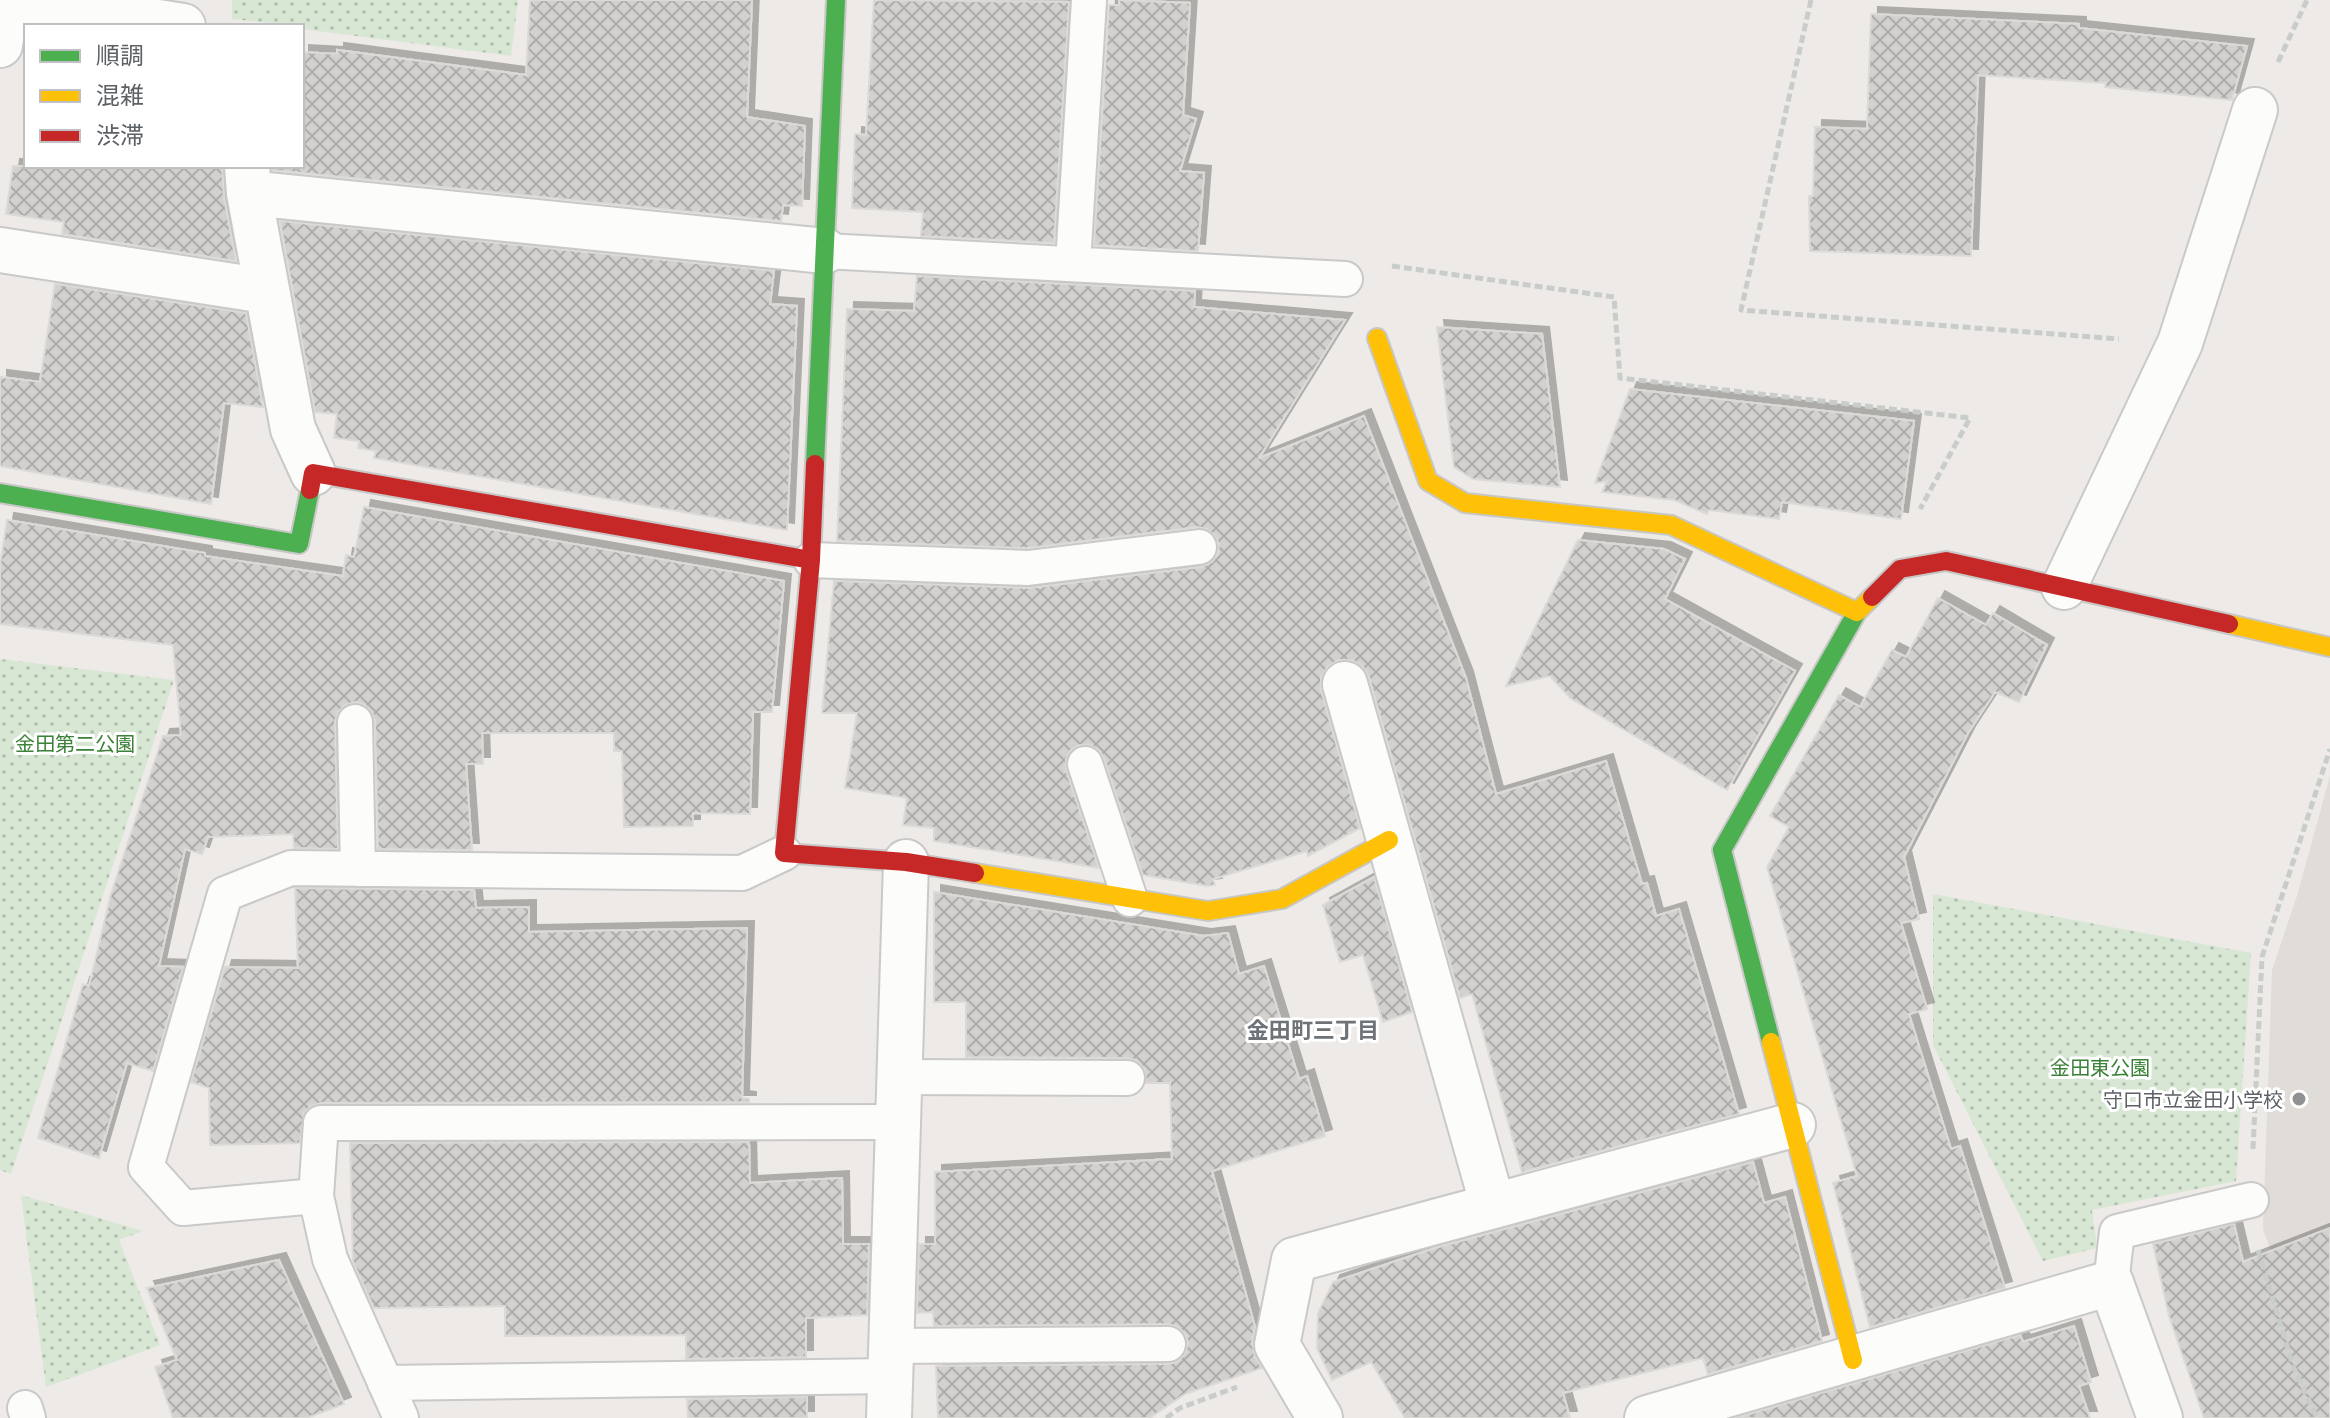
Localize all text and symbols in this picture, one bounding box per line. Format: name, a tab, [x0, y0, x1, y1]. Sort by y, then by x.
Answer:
legend	[24, 24, 304, 168]
text: 順調	[96, 42, 144, 69]
text: 混雑	[96, 82, 144, 109]
text: 渋滞	[96, 122, 144, 149]
park label: 金田第二公園	[15, 732, 135, 755]
district label: 金田町三丁目	[1247, 1017, 1379, 1043]
park label: 金田東公園	[2050, 1056, 2150, 1079]
place label: 守口市立金田小学校	[2103, 1088, 2283, 1111]
marker: 守口市立金田小学校	[2290, 1090, 2308, 1108]

